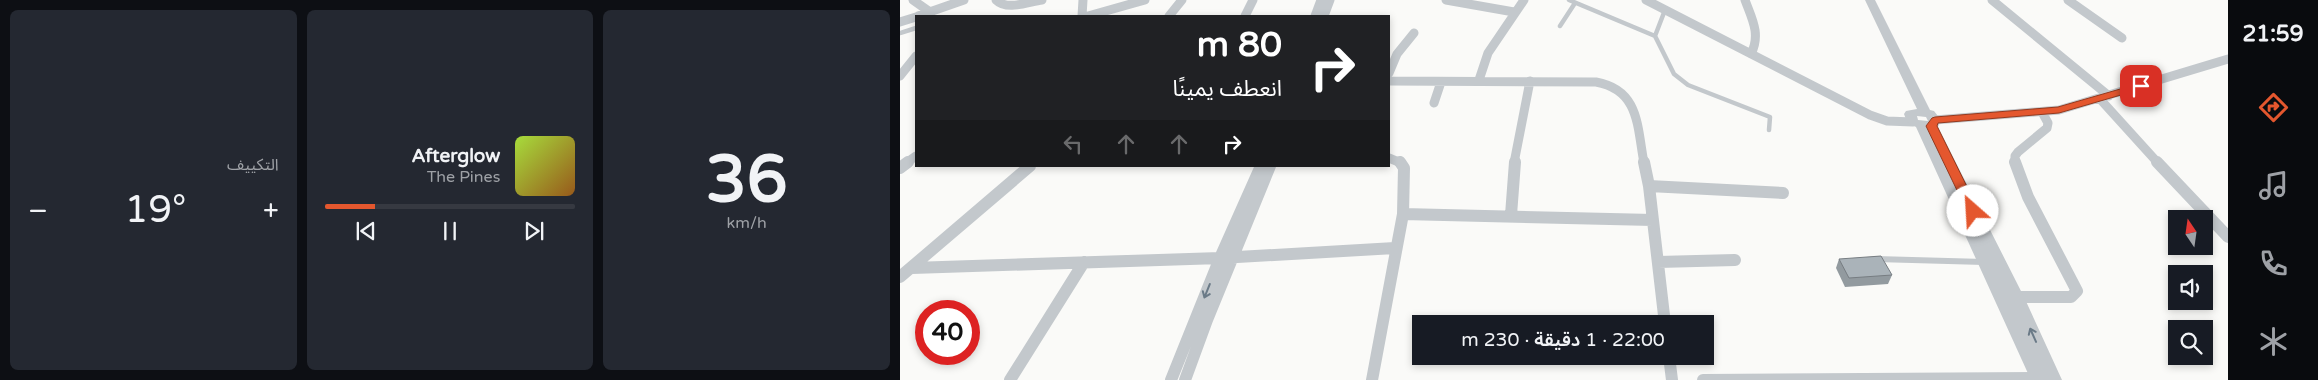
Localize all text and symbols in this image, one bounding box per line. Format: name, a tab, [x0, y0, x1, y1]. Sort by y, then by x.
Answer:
text: 21:59	[2243, 21, 2304, 47]
text: 80 m	[1197, 24, 1282, 66]
icon: right	[1300, 35, 1365, 100]
pin	[2120, 65, 2162, 107]
icon: arrive	[2127, 72, 2155, 100]
text: انعطف يمينًا	[1172, 76, 1282, 102]
icon: directions	[2256, 90, 2291, 125]
icon: left	[1059, 130, 1087, 158]
icon: ahead	[1112, 130, 1140, 158]
icon: ahead	[1165, 130, 1193, 158]
icon: right	[1218, 130, 1246, 158]
text: 36	[706, 141, 788, 220]
text: Afterglow	[411, 145, 500, 167]
text: التكييف	[227, 155, 279, 175]
text: The Pines	[427, 167, 500, 187]
icon: music	[2256, 168, 2291, 203]
position arrow	[1946, 184, 1998, 236]
text: 19°	[124, 187, 186, 233]
text: −	[28, 194, 48, 228]
text: +	[263, 194, 279, 228]
north arrow	[2168, 210, 2212, 255]
map controls	[2168, 210, 2213, 365]
text: km/h	[727, 213, 767, 233]
icon: previous	[352, 217, 380, 245]
icon: pause	[436, 217, 464, 245]
icon: next	[520, 217, 548, 245]
icon: phone	[2256, 246, 2291, 281]
button: sound	[2168, 265, 2213, 310]
one-way arrow	[1201, 283, 1211, 298]
speed limit sign: 40	[915, 300, 980, 365]
button: search	[2168, 320, 2213, 365]
icon: climate	[2256, 324, 2291, 359]
one-way arrow	[2027, 328, 2037, 343]
text: 22:00 · 1 دقيقة · 230 m	[1461, 329, 1665, 351]

